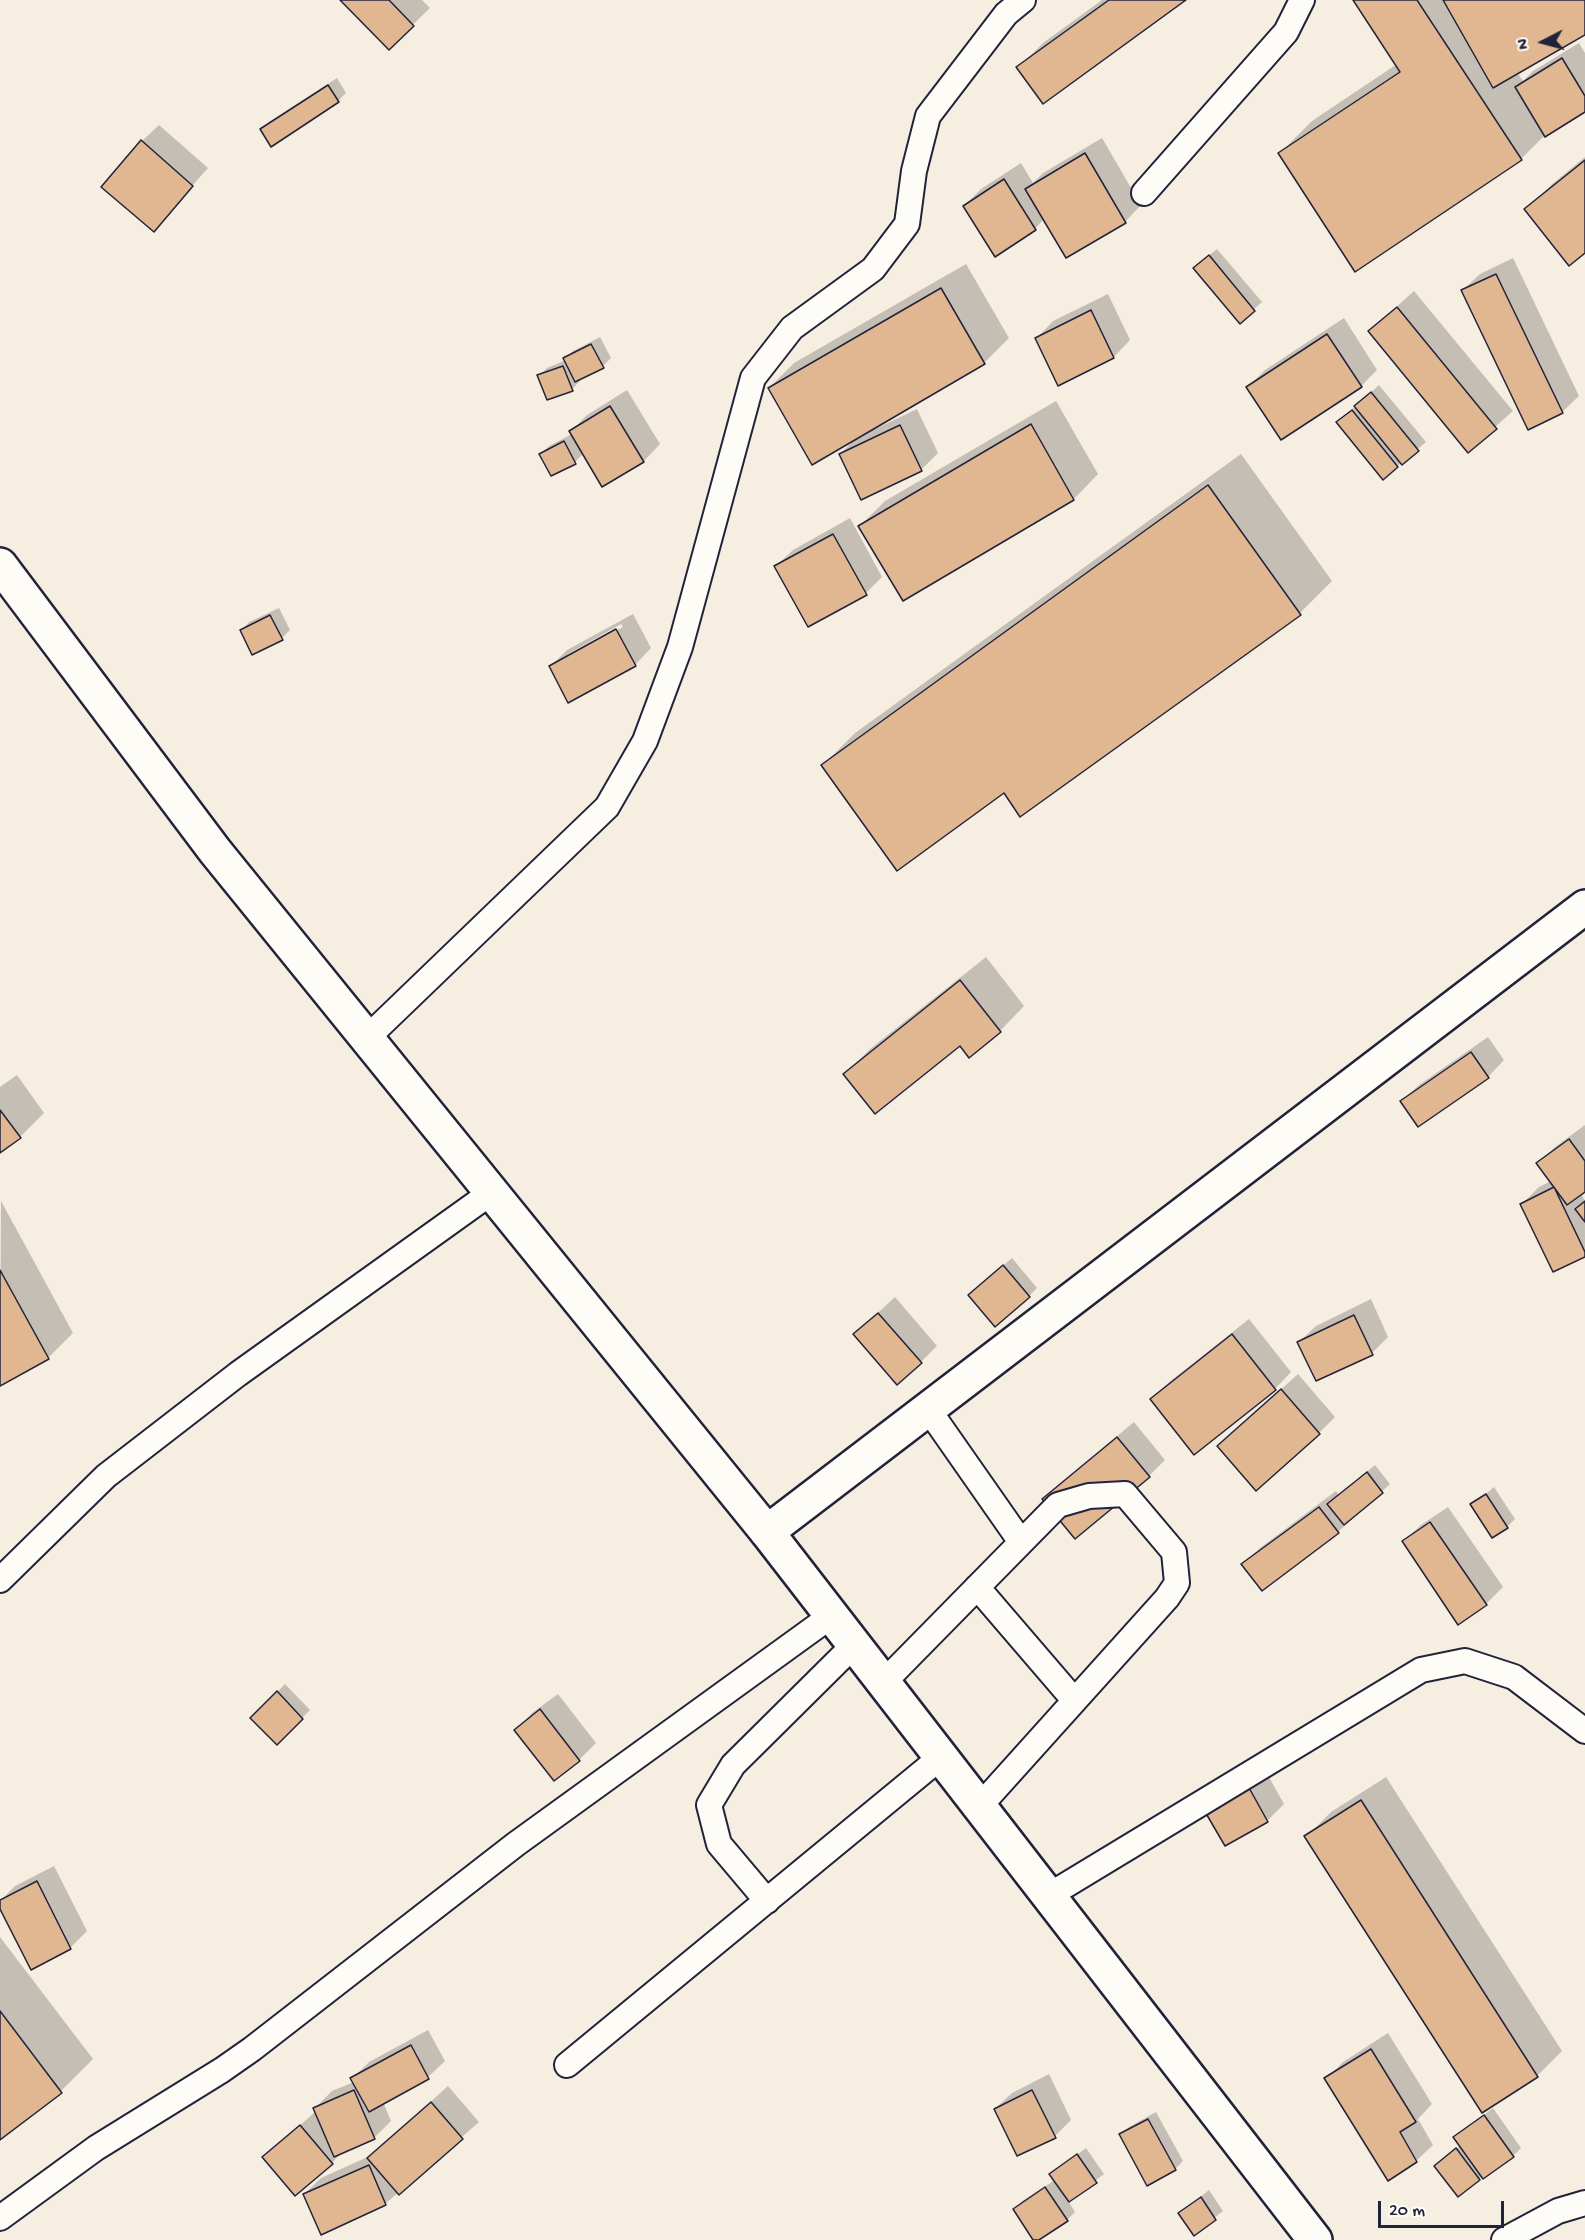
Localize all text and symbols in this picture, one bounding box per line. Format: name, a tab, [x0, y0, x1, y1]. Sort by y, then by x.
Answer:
north arrow	[1513, 12, 1573, 72]
text: N	[1515, 38, 1535, 50]
scale bar	[1381, 2189, 1507, 2227]
text: 20 m	[1389, 2201, 1425, 2222]

